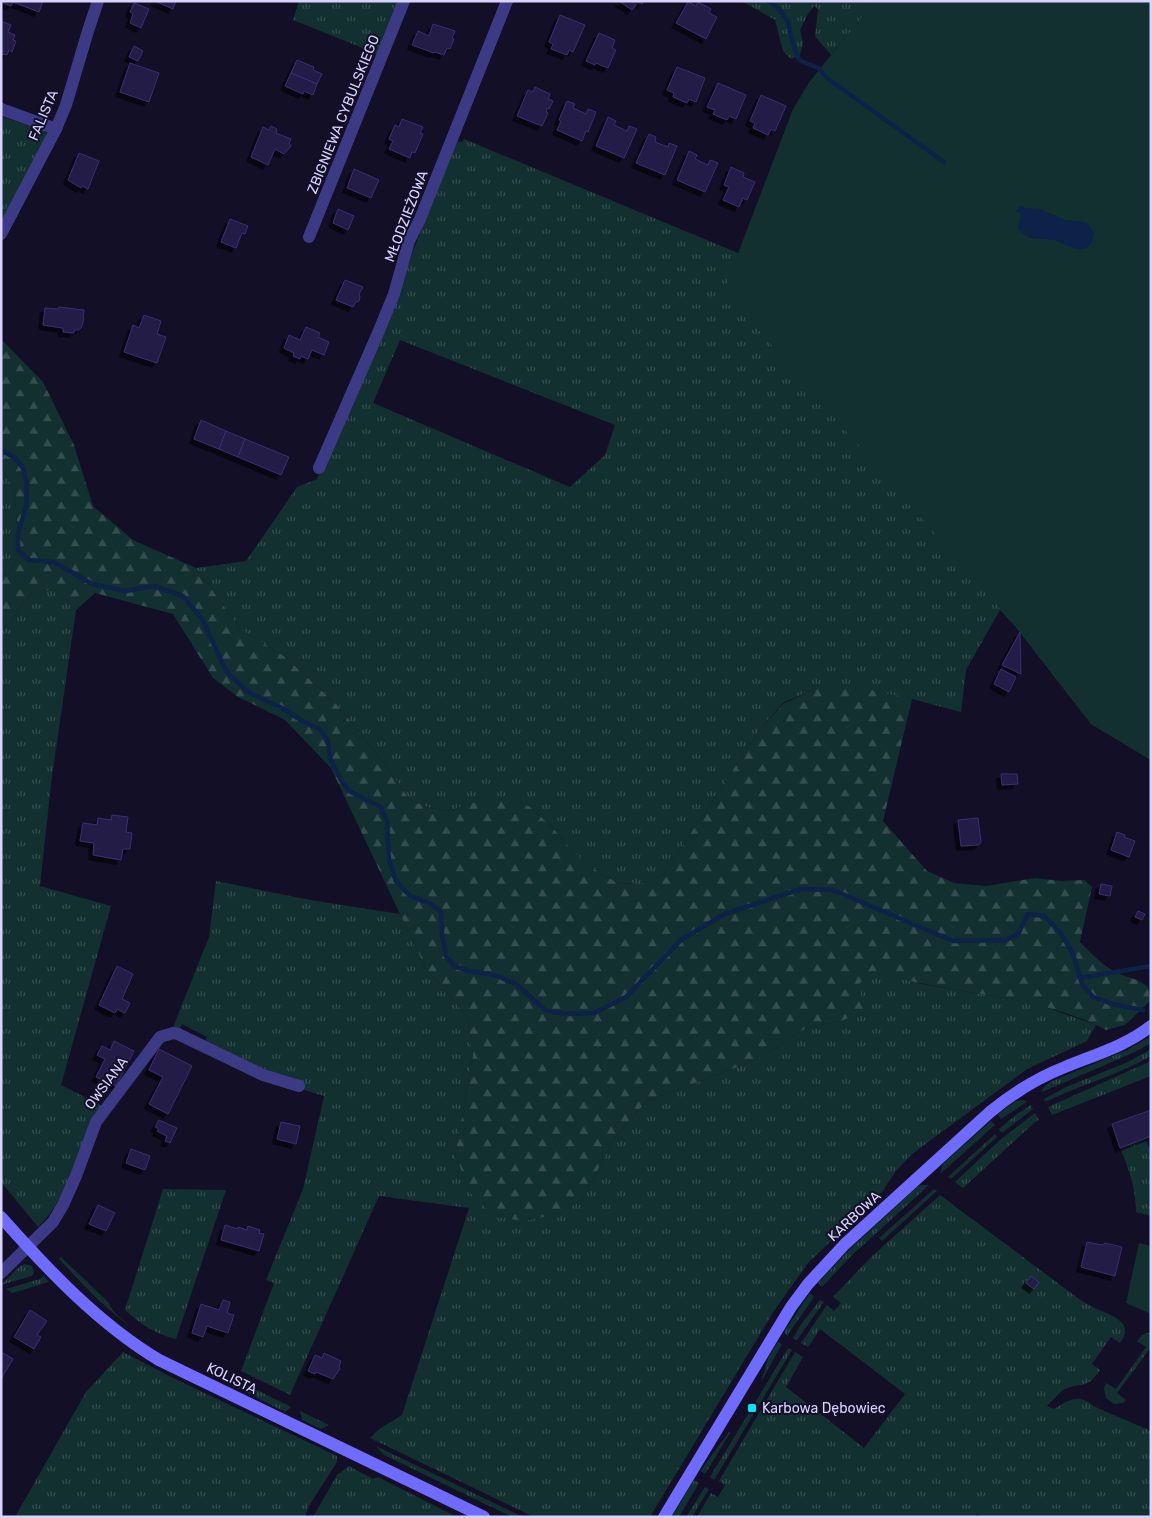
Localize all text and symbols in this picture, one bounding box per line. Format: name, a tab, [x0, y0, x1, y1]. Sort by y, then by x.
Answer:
street label: ZBIGNIEWA CYBULSKIEGO	[304, 32, 383, 196]
street label: FALISTA	[25, 87, 62, 143]
street label: MŁODZIEŻOWA	[381, 167, 432, 264]
street label: OWSIANA	[81, 1053, 132, 1113]
street label: KARBOWA	[824, 1187, 885, 1245]
street label: KOLISTA	[204, 1359, 260, 1398]
place label: Karbowa Dębowiec	[762, 1400, 886, 1417]
marker: Karbowa Dębowiec	[746, 1402, 758, 1414]

